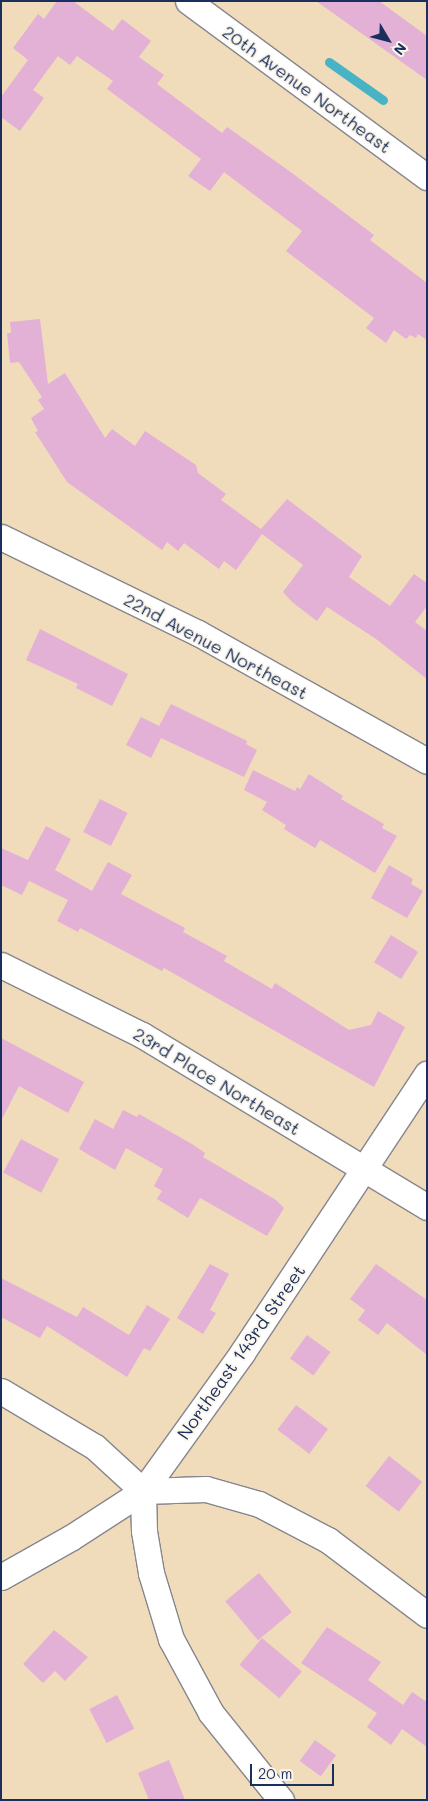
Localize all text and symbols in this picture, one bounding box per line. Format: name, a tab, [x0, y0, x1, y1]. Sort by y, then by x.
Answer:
north arrow	[363, 15, 413, 65]
street label: 20th Avenue Northeast	[218, 21, 396, 157]
text: N	[390, 39, 411, 59]
street label: 22nd Avenue Northeast	[120, 588, 312, 704]
street label: 23rd Place Northeast	[130, 1023, 304, 1139]
street label: Northeast 143rd Street	[172, 1260, 310, 1444]
scale bar	[253, 1754, 337, 1786]
text: 20 m	[258, 1763, 292, 1783]

